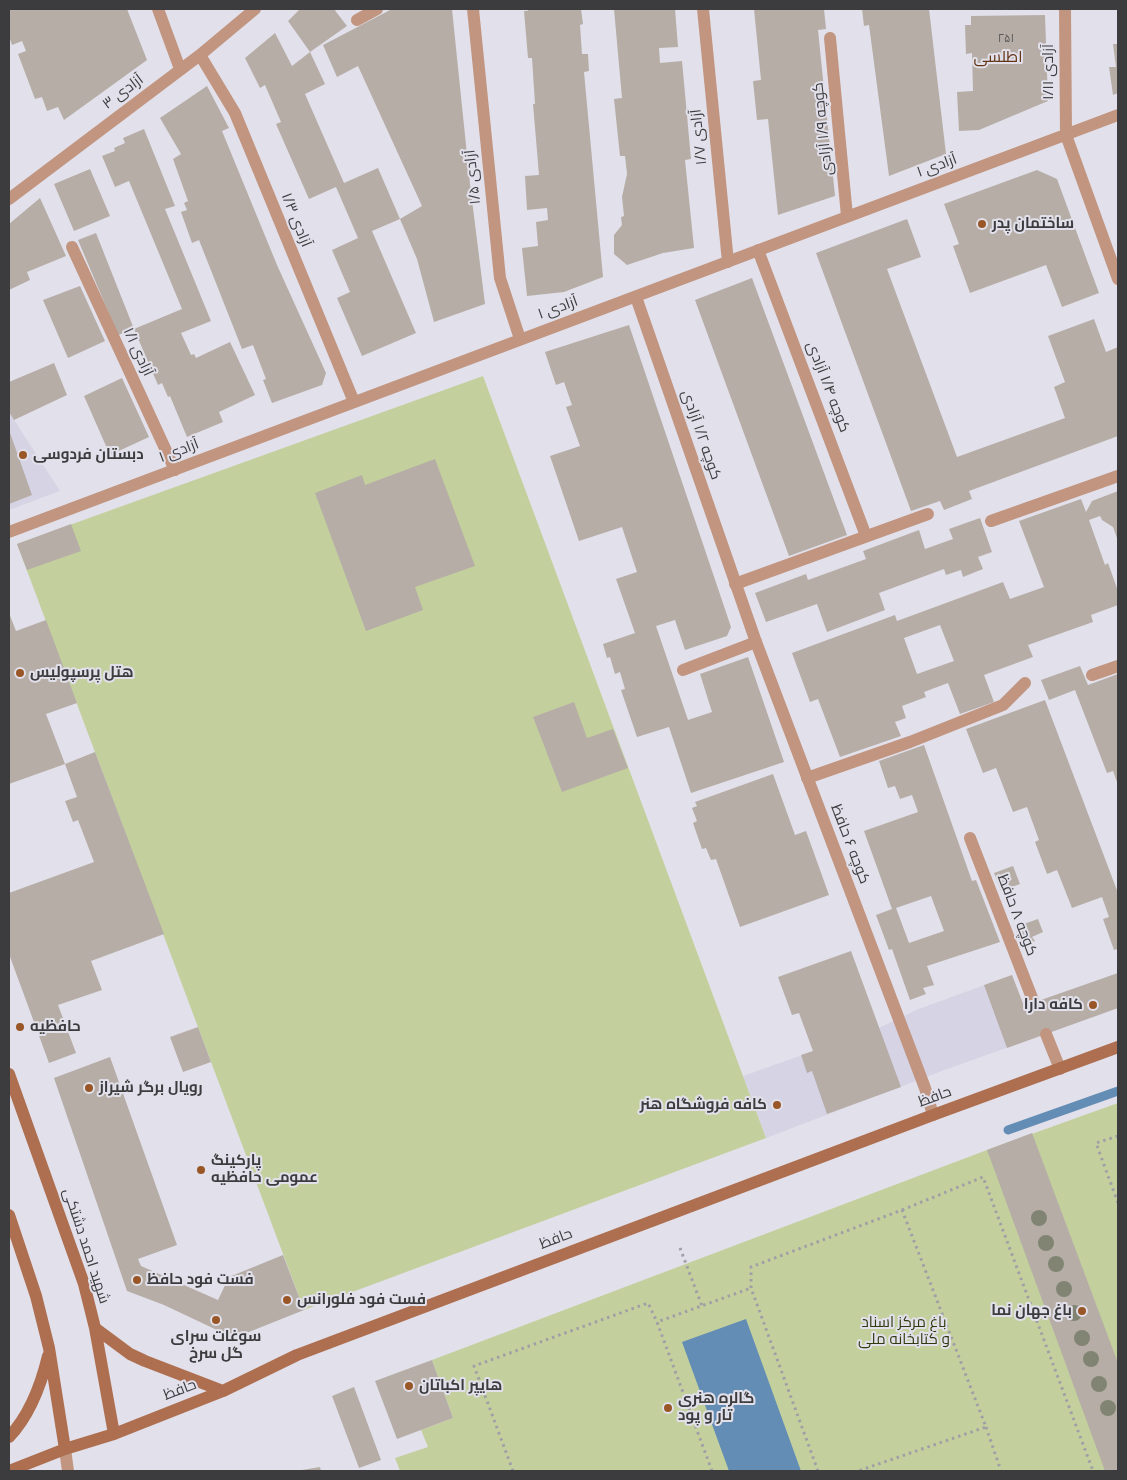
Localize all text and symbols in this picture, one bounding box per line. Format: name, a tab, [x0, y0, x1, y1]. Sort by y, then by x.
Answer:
house number: ۲۵۱	[998, 32, 1014, 46]
street label: آزادی ۱/۱۱	[1040, 44, 1058, 100]
district label: اطلسی	[973, 47, 1023, 67]
street label: ۳ آزادی	[99, 71, 147, 113]
street label: کوچه ۱/۹ آزادی	[809, 82, 837, 176]
street label: آزادی ۱/۷	[687, 108, 711, 166]
street label: آزادی ۱/۵	[461, 149, 485, 205]
street label: آزادی ۱	[915, 150, 959, 182]
street label: آزادی ۱/۳	[277, 190, 315, 250]
place label: ساختمان پدر	[992, 215, 1074, 233]
marker: ساختمان پدر	[976, 218, 988, 230]
street label: آزادی ۱	[536, 292, 580, 324]
street label: آزادی ۱/۱	[119, 325, 157, 379]
street label: کوچه ۱/۴ آزادی	[802, 339, 854, 435]
street label: کوچه ۱/۲ آزادی	[677, 388, 725, 482]
street label: آزادی ۱	[157, 435, 201, 467]
place label: دبستان فردوسی	[33, 446, 144, 464]
marker: دبستان فردوسی	[17, 449, 29, 461]
place label: هتل پرسپولیس	[30, 664, 134, 682]
marker: هتل پرسپولیس	[14, 667, 26, 679]
street label: کوچه ۶ حافظ	[827, 802, 873, 886]
street label: کوچه ۸ حافظ	[993, 872, 1041, 958]
place label: کافه دارا	[1024, 996, 1083, 1014]
marker: کافه دارا	[1087, 999, 1099, 1011]
place label: حافظیه	[30, 1018, 81, 1036]
marker: حافظیه	[14, 1021, 26, 1033]
place label: رویال برگر شیراز	[99, 1079, 203, 1097]
marker: رویال برگر شیراز	[83, 1082, 95, 1094]
street label: حافظ	[916, 1083, 954, 1111]
place label: کافه فروشگاه هنر	[640, 1096, 767, 1114]
marker: کافه فروشگاه هنر	[771, 1099, 783, 1111]
place label: پارکینگ عمومی حافظیه	[211, 1152, 318, 1187]
marker: پارکینگ عمومی حافظیه	[195, 1164, 207, 1176]
street label: شهید احمد دشتکی	[59, 1186, 113, 1306]
street label: حافظ	[537, 1225, 575, 1253]
place label: فست فود حافظ	[147, 1271, 254, 1289]
marker: فست فود حافظ	[131, 1274, 143, 1286]
place label: فست فود فلورانس	[297, 1291, 426, 1309]
marker: فست فود فلورانس	[281, 1294, 293, 1306]
place label: باغ جهان نما	[991, 1302, 1072, 1320]
marker: باغ جهان نما	[1076, 1305, 1088, 1317]
marker: سوغات سرای گل سرخ	[210, 1314, 222, 1326]
park label: باغ مرکز اسناد و کتابخانه ملی	[858, 1314, 950, 1349]
place label: سوغات سرای گل سرخ	[171, 1328, 261, 1363]
street label: حافظ	[161, 1376, 199, 1404]
place label: هایپر اکباتان	[419, 1377, 502, 1395]
marker: هایپر اکباتان	[403, 1380, 415, 1392]
place label: گالره هنری تار و پود	[678, 1390, 754, 1425]
marker: گالره هنری تار و پود	[662, 1402, 674, 1414]

